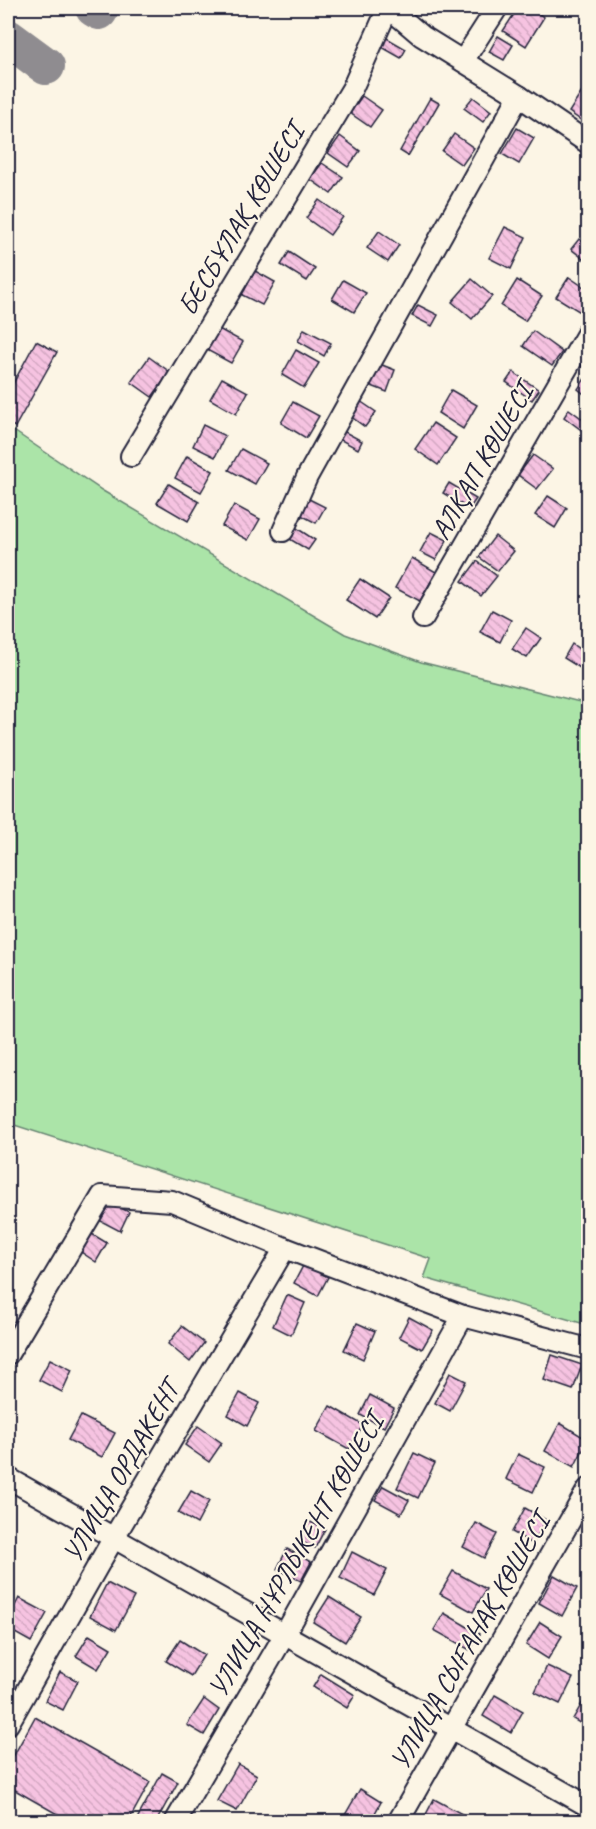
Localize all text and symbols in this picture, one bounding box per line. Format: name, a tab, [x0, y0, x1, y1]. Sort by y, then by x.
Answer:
street label: БЕСБҰЛАҚ КӨШЕСІ	[170, 112, 314, 321]
street label: АЛҚАП КӨШЕСІ	[423, 372, 543, 546]
street label: УЛИЦА ОРДАКЕНТ	[54, 1369, 190, 1568]
street label: УЛИЦА НҰРЛЫКЕНТ КӨШЕСІ	[200, 1402, 394, 1703]
street label: УЛИЦА СЫҒАНАҚ КӨШЕСІ	[382, 1502, 560, 1776]

